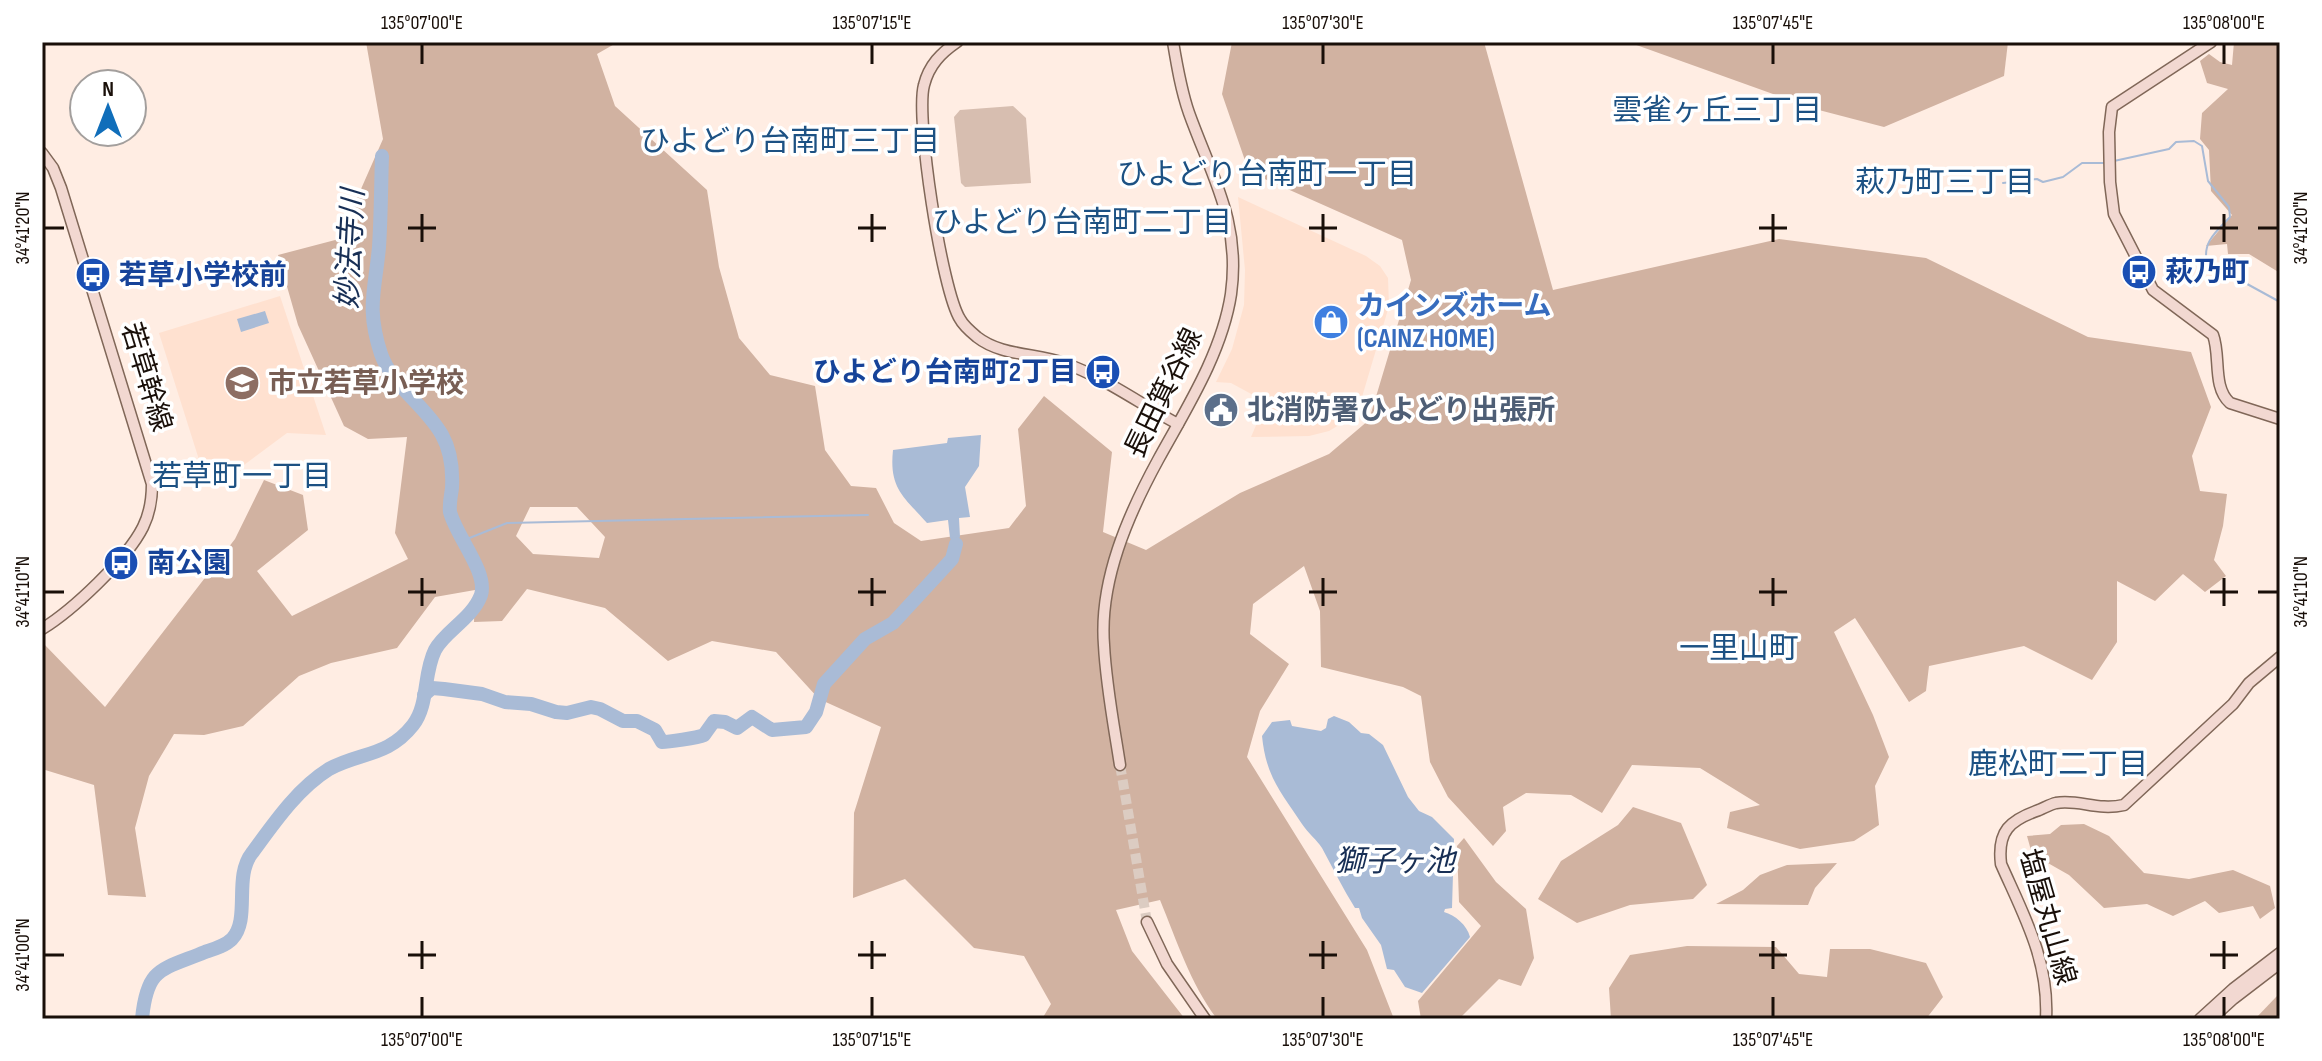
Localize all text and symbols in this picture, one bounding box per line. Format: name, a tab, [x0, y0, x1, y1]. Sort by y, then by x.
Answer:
text: 135°07'00"E	[381, 11, 463, 35]
text: 135°07'15"E	[832, 11, 912, 35]
text: 135°07'30"E	[1282, 11, 1364, 35]
text: 135°07'45"E	[1733, 11, 1813, 35]
text: 135°08'00"E	[2183, 11, 2265, 35]
north arrow	[68, 68, 148, 148]
text: N	[102, 76, 114, 103]
district label: 雲雀ヶ丘三丁目	[1612, 93, 1822, 129]
district label: ひよどり台南町三丁目	[640, 124, 940, 160]
district label: ひよどり台南町一丁目	[1117, 157, 1417, 193]
district label: 萩乃町三丁目	[1855, 165, 2035, 201]
water label: 妙法寺川	[330, 185, 372, 310]
text: 34°41'20"N	[11, 192, 35, 264]
text: 34°41'20"N	[2289, 192, 2313, 264]
district label: ひよどり台南町二丁目	[932, 205, 1232, 241]
bus stop icon: 萩乃町	[2120, 253, 2158, 291]
bus stop icon: 若草小学校前	[74, 256, 112, 294]
place label: 萩乃町	[2165, 256, 2249, 289]
place label: 若草小学校前	[119, 259, 287, 292]
place label: カインズホーム (CAINZ HOME)	[1357, 290, 1552, 355]
shop icon: カインズホーム (CAINZ HOME)	[1312, 303, 1350, 341]
street label: 若草幹線	[114, 319, 178, 435]
street label: 長田箕谷線	[1118, 323, 1210, 463]
bus stop icon: ひよどり台南町2丁目	[1084, 353, 1122, 391]
place label: ひよどり台南町2丁目	[813, 356, 1077, 389]
school or university icon: 市立若草小学校	[223, 364, 261, 402]
place label: 市立若草小学校	[268, 367, 464, 400]
public building icon: 北消防署ひよどり出張所	[1202, 391, 1240, 429]
place label: 北消防署ひよどり出張所	[1247, 394, 1555, 427]
district label: 若草町一丁目	[152, 459, 332, 495]
bus stop icon: 南公園	[102, 544, 140, 582]
place label: 南公園	[147, 547, 231, 580]
text: 34°41'10"N	[11, 556, 35, 628]
text: 34°41'10"N	[2289, 556, 2313, 628]
district label: 一里山町	[1679, 631, 1799, 667]
district label: 鹿松町二丁目	[1968, 747, 2148, 783]
water label: 獅子ヶ池	[1335, 844, 1458, 880]
street label: 塩屋丸山線	[2012, 845, 2082, 989]
text: 34°41'00"N	[11, 918, 35, 992]
text: 135°07'00"E	[381, 1028, 463, 1052]
text: 135°07'15"E	[832, 1028, 912, 1052]
text: 135°07'30"E	[1282, 1028, 1364, 1052]
text: 135°07'45"E	[1733, 1028, 1813, 1052]
text: 135°08'00"E	[2183, 1028, 2265, 1052]

